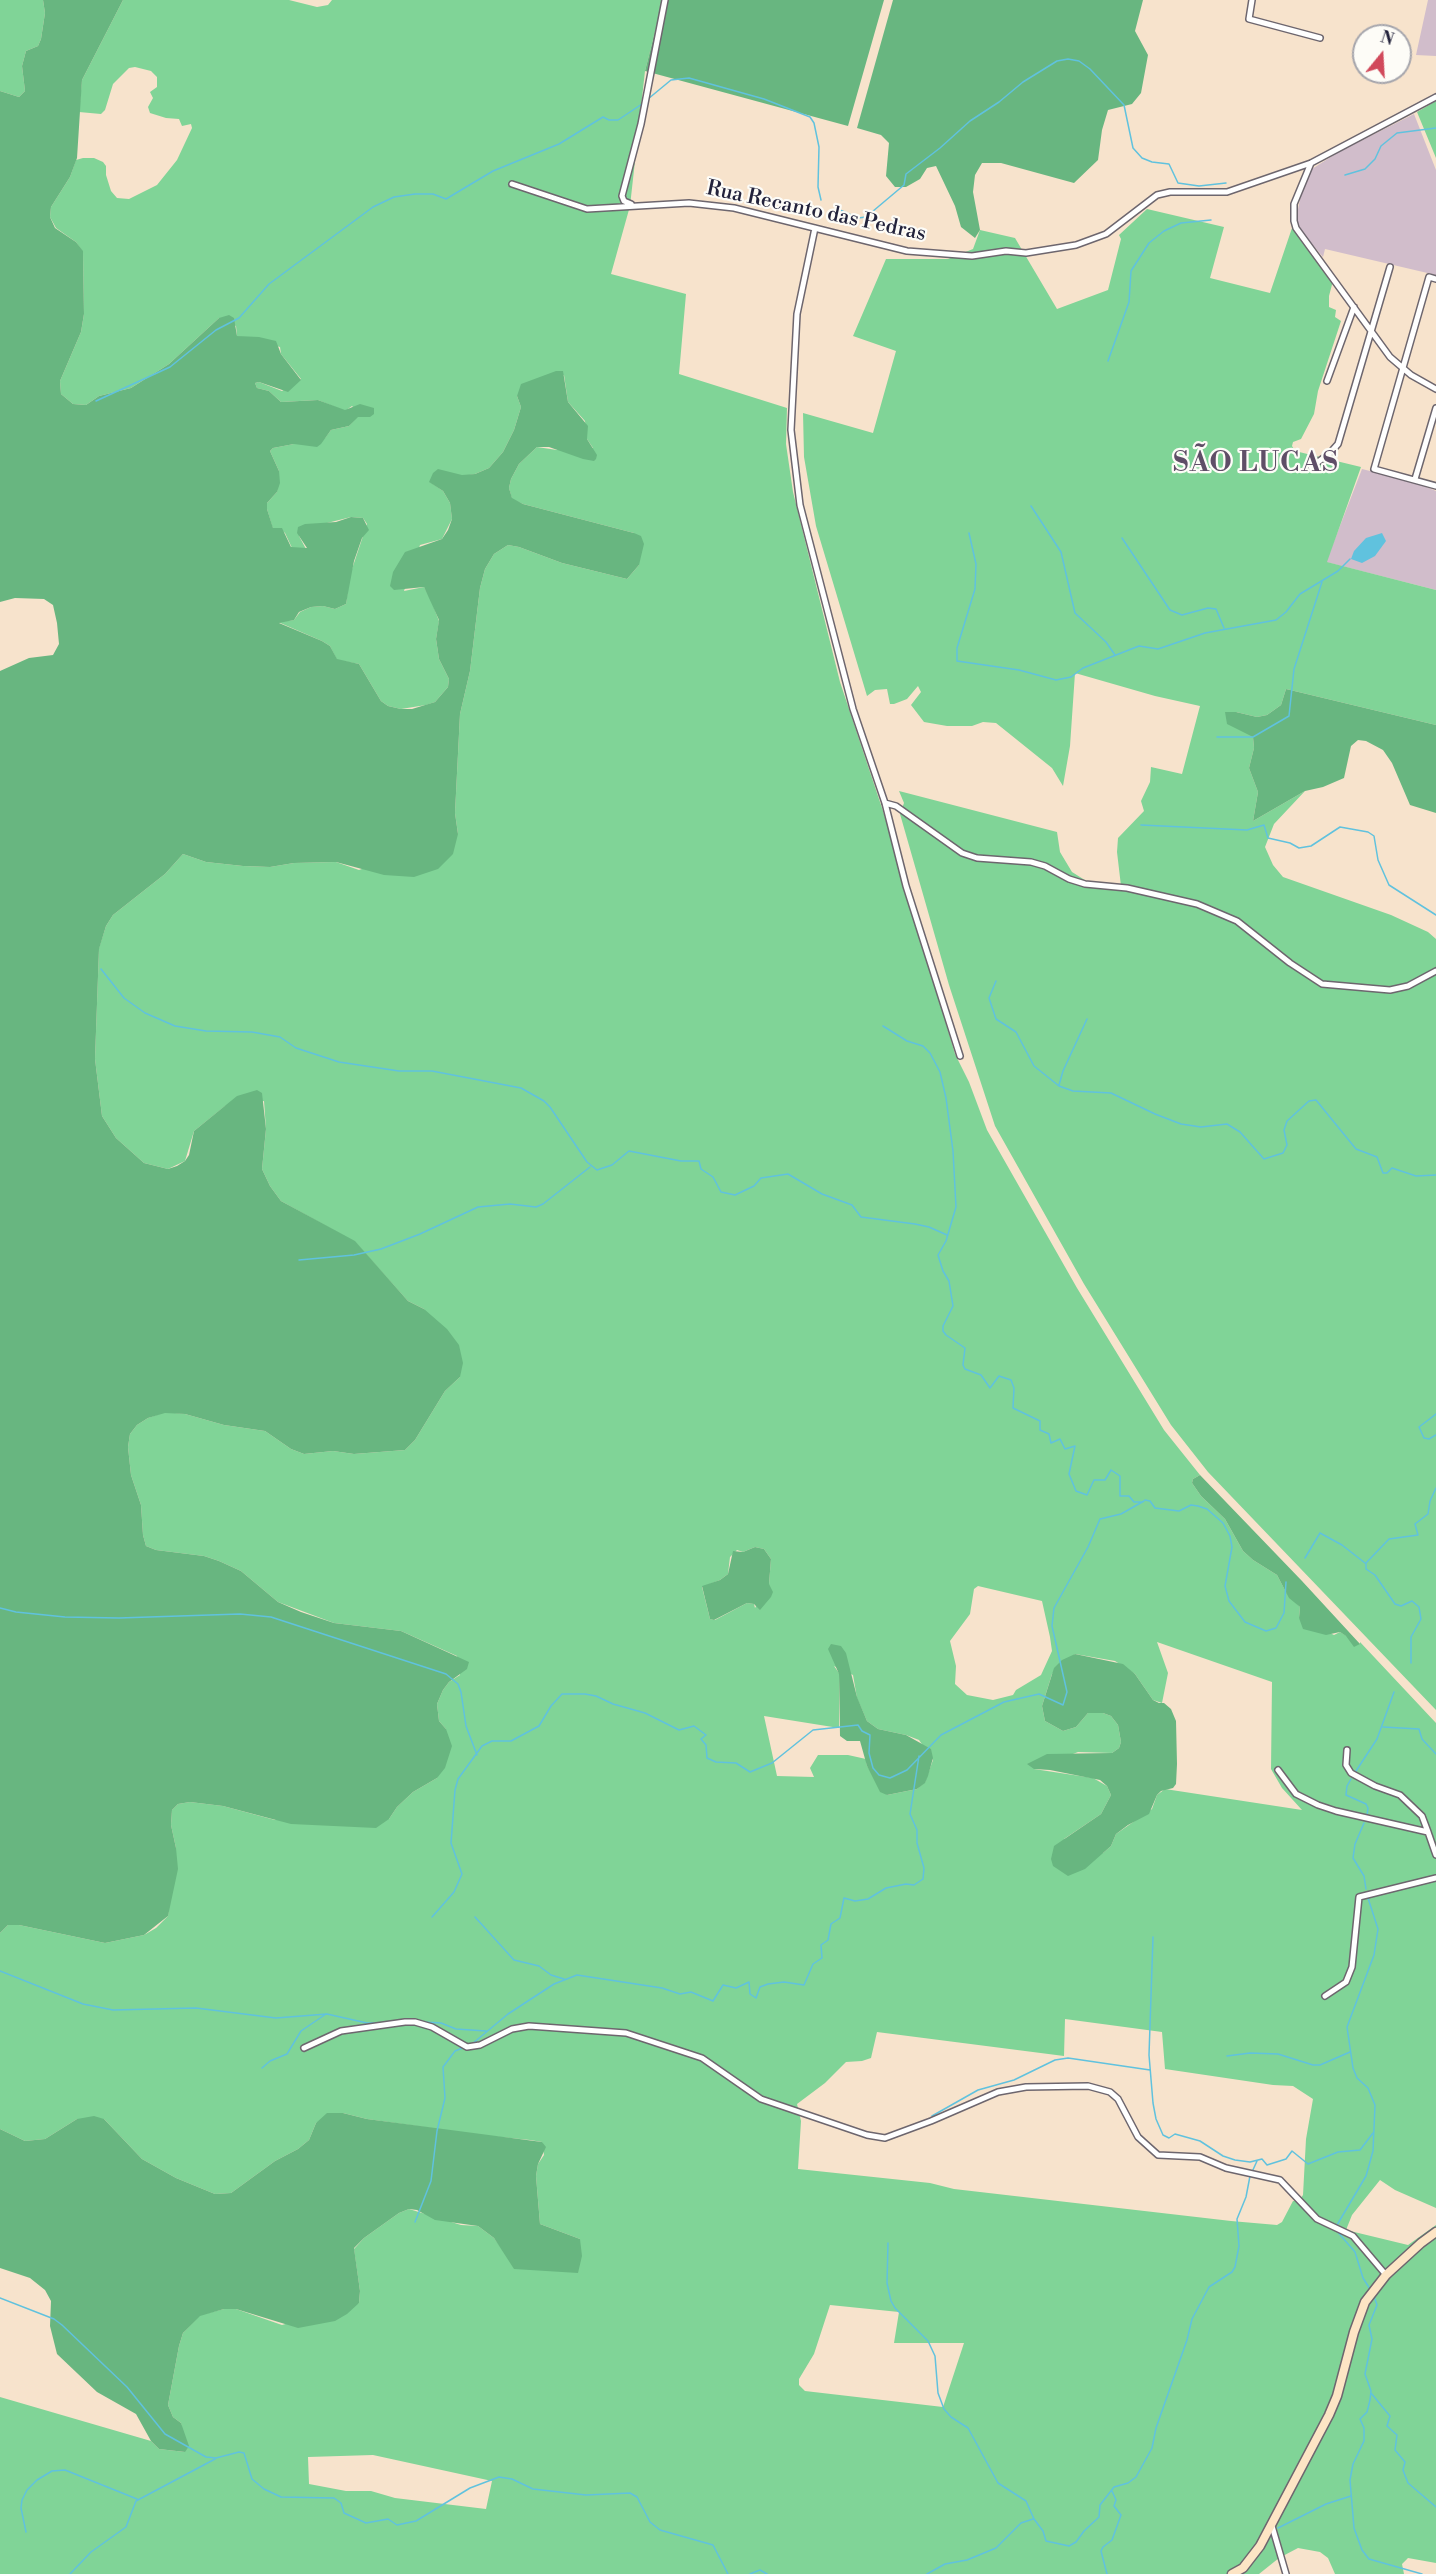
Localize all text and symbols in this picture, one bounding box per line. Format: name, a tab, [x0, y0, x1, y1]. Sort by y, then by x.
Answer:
north arrow	[1352, 24, 1412, 84]
text: N	[1378, 27, 1396, 50]
street label: Rua Recanto das Pedras	[704, 176, 928, 248]
district label: SÃO LUCAS	[1173, 449, 1339, 481]

